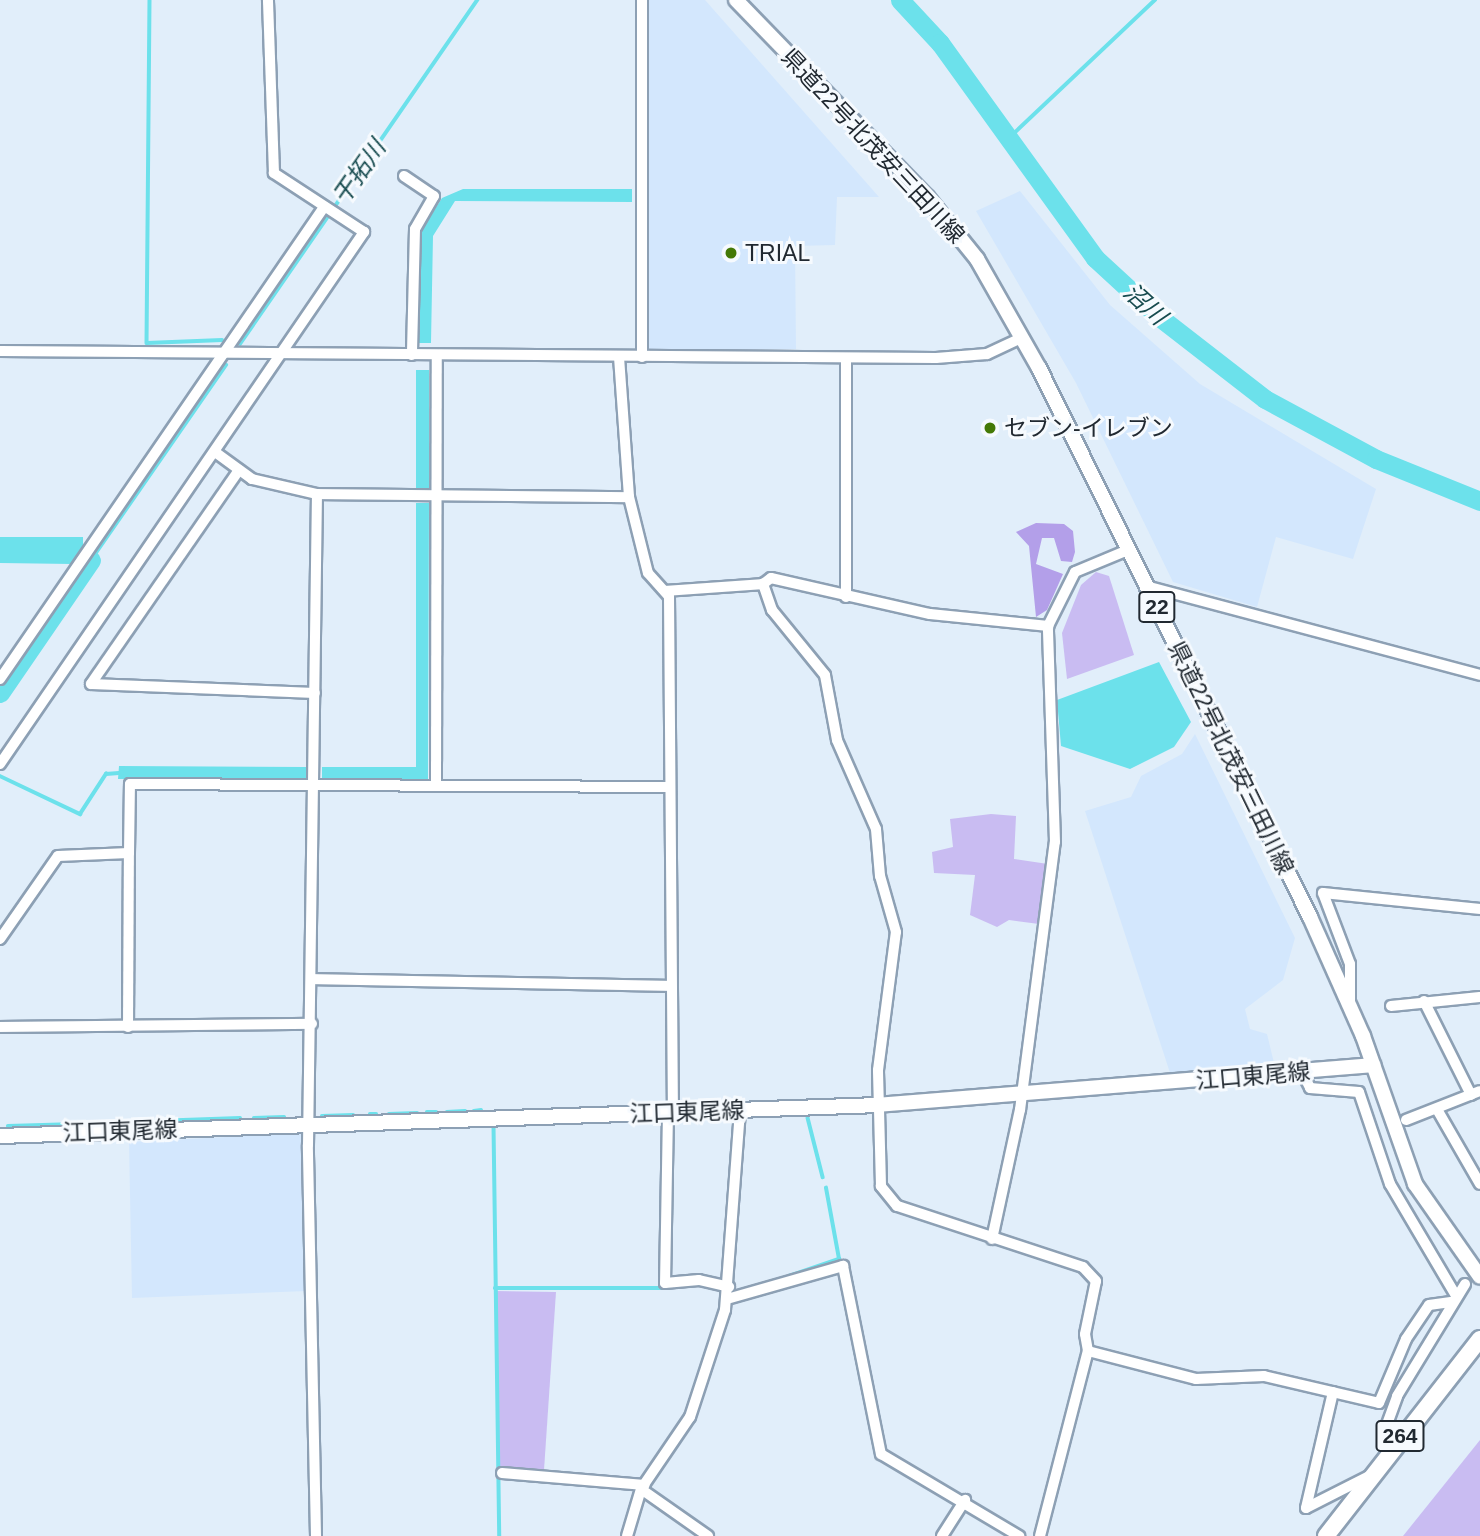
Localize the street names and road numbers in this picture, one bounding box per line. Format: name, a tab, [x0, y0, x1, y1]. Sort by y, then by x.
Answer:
street label: 県道22号北茂安三田川線	[776, 43, 970, 249]
road number: 22	[1138, 590, 1176, 624]
street label: 県道22号北茂安三田川線	[1163, 637, 1299, 879]
street label: 江口東尾線	[1195, 1057, 1311, 1095]
street label: 江口東尾線	[629, 1096, 745, 1128]
street label: 江口東尾線	[62, 1115, 178, 1147]
road number: 264	[1374, 1418, 1426, 1454]

